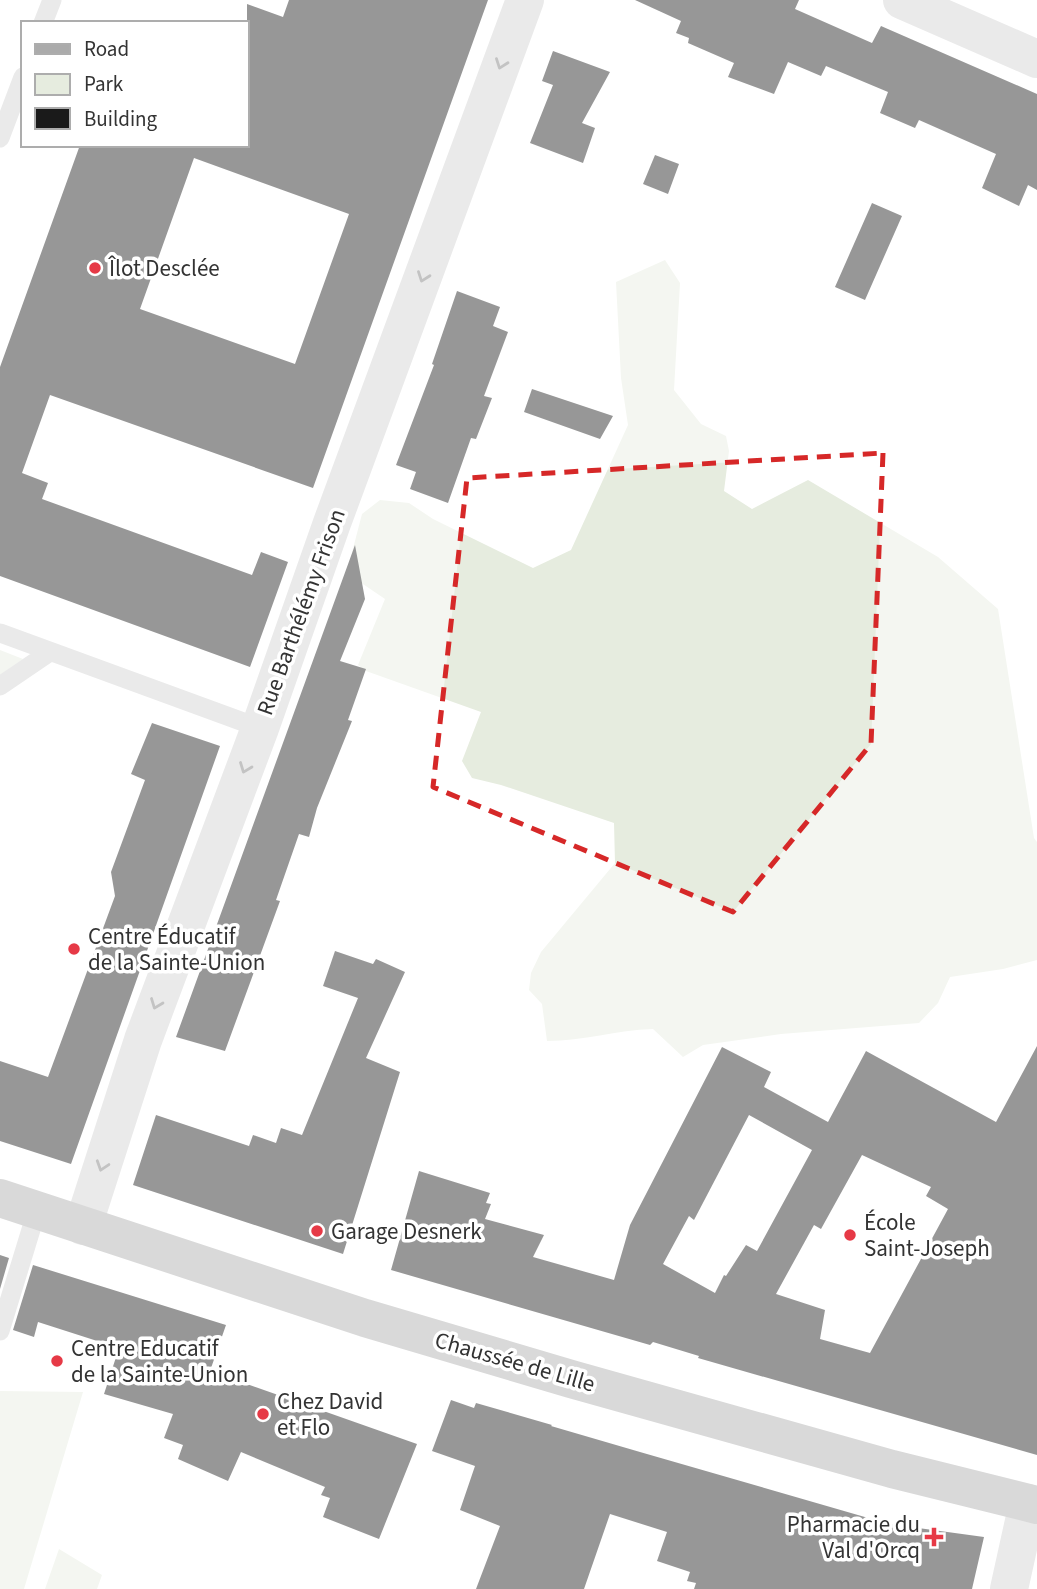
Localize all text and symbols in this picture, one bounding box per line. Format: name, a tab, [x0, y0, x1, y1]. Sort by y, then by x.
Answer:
legend	[21, 21, 248, 147]
text: Road	[84, 34, 129, 64]
one-way arrow	[496, 58, 510, 70]
text: Park	[84, 69, 124, 99]
text: Building	[84, 104, 158, 134]
place label: Îlot Desclée	[107, 252, 220, 285]
marker: Îlot Desclée	[87, 260, 103, 276]
one-way arrow	[417, 271, 431, 283]
street label: Rue Barthélémy Frison	[248, 504, 354, 720]
one-way arrow	[239, 761, 253, 773]
place label: Centre Éducatif de la Sainte-Union	[88, 920, 265, 979]
marker: Centre Éducatif de la Sainte-Union	[66, 941, 82, 957]
one-way arrow	[151, 997, 165, 1009]
one-way arrow	[96, 1159, 110, 1171]
place label: École Saint-Joseph	[864, 1206, 990, 1265]
place label: Garage Desnerk	[331, 1215, 482, 1248]
marker: Garage Desnerk	[309, 1223, 325, 1239]
marker: École Saint-Joseph	[842, 1227, 858, 1243]
street label: Chaussée de Lille	[431, 1323, 599, 1401]
place label: Centre Educatif de la Sainte-Union	[71, 1332, 248, 1391]
marker: Centre Educatif de la Sainte-Union	[49, 1353, 65, 1369]
place label: Chez David et Flo	[277, 1385, 383, 1444]
marker: Chez David et Flo	[255, 1406, 271, 1422]
place label: Pharmacie du Val d'Orcq	[787, 1508, 920, 1567]
marker: Pharmacie du Val d'Orcq	[926, 1529, 942, 1545]

